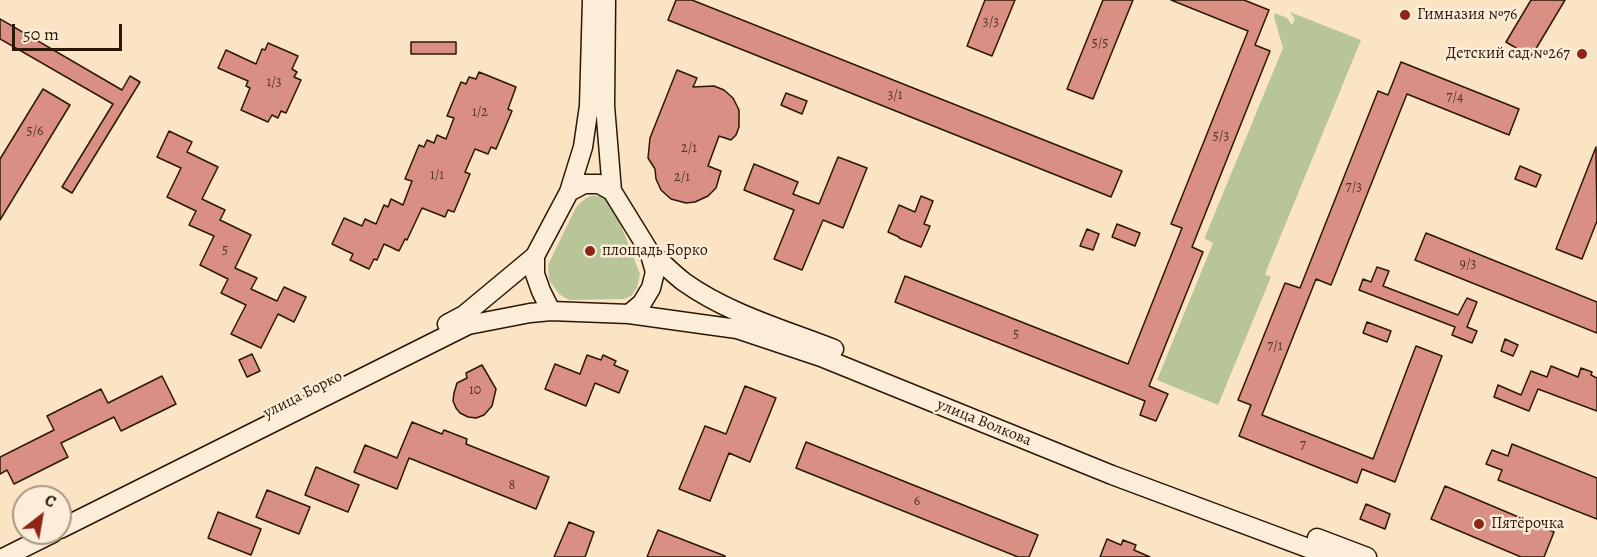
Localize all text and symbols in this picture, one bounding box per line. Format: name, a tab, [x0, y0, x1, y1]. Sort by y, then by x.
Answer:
place label: Гимназия №76	[1417, 5, 1518, 25]
marker: Гимназия №76	[1398, 8, 1412, 22]
scale bar	[15, 12, 124, 50]
house number: 3/3	[983, 15, 999, 31]
text: 50 m	[23, 22, 59, 46]
house number: 5/5	[1092, 36, 1108, 52]
place label: Детский сад №267	[1446, 44, 1570, 64]
marker: Детский сад №267	[1575, 47, 1589, 61]
house number: 1/3	[266, 75, 282, 91]
house number: 3/1	[887, 88, 903, 104]
house number: 7/4	[1447, 90, 1463, 106]
house number: 1/2	[472, 105, 488, 121]
house number: 5/6	[26, 124, 44, 140]
house number: 5/3	[1213, 129, 1229, 145]
house number: 2/1	[681, 141, 697, 157]
house number: 1/1	[430, 168, 444, 184]
house number: 2/1	[674, 170, 690, 186]
house number: 7/3	[1346, 180, 1362, 196]
place label: площадь Борко	[602, 241, 708, 261]
house number: 5	[222, 243, 228, 259]
marker: площадь Борко	[583, 244, 597, 258]
house number: 9/3	[1460, 257, 1476, 273]
house number: 5	[1013, 327, 1019, 343]
house number: 7/1	[1267, 339, 1283, 355]
street label: улица Борко	[260, 367, 346, 423]
house number: 10	[469, 383, 481, 399]
street label: улица Волкова	[934, 395, 1034, 451]
house number: 7	[1300, 438, 1306, 454]
house number: 8	[509, 478, 515, 494]
north arrow	[12, 485, 72, 545]
text: С	[40, 489, 60, 513]
house number: 6	[914, 494, 920, 510]
place label: Пятёрочка	[1491, 514, 1564, 534]
marker: Пятёрочка	[1472, 517, 1486, 531]

